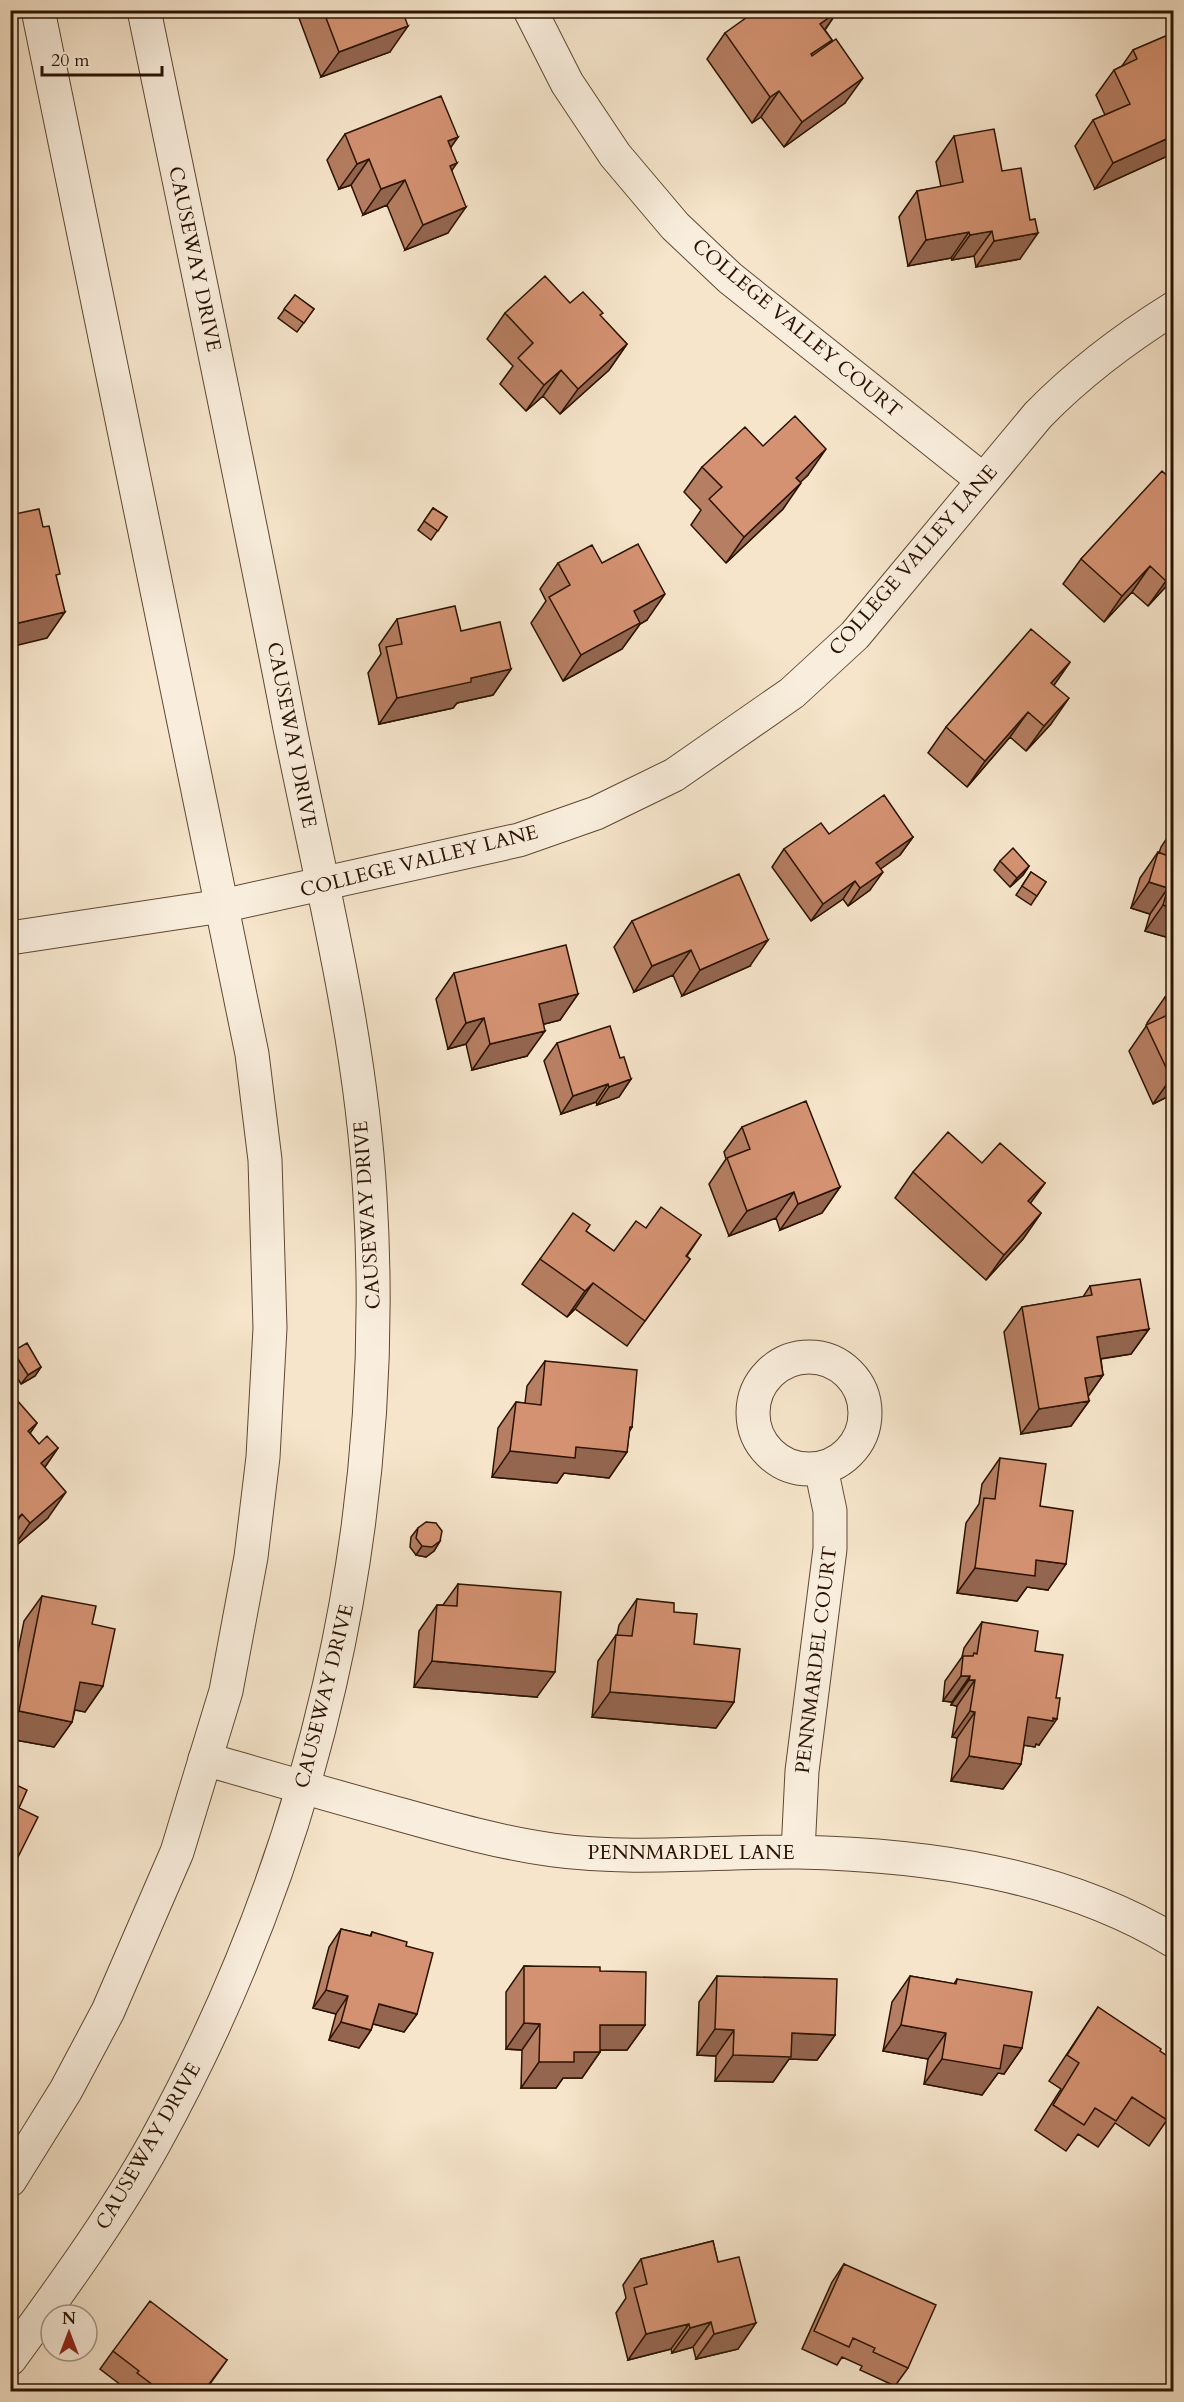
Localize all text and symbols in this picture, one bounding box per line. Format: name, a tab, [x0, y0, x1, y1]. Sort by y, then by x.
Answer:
scale bar	[42, 39, 162, 77]
text: 20 m	[51, 48, 90, 73]
street label: CAUSEWAY DRIVE	[162, 164, 228, 354]
street label: COLLEGE VALLEY COURT	[686, 232, 908, 424]
street label: COLLEGE VALLEY LANE	[823, 459, 1003, 661]
street label: CAUSEWAY DRIVE	[261, 640, 323, 830]
street label: COLLEGE VALLEY LANE	[297, 818, 541, 904]
street label: CAUSEWAY DRIVE	[347, 1120, 387, 1310]
street label: PENNMARDEL COURT	[789, 1545, 843, 1775]
street label: CAUSEWAY DRIVE	[288, 1601, 360, 1791]
street label: PENNMARDEL LANE	[587, 1839, 795, 1866]
street label: CAUSEWAY DRIVE	[89, 2057, 207, 2235]
north arrow	[39, 2303, 99, 2363]
text: N	[62, 2308, 76, 2330]

